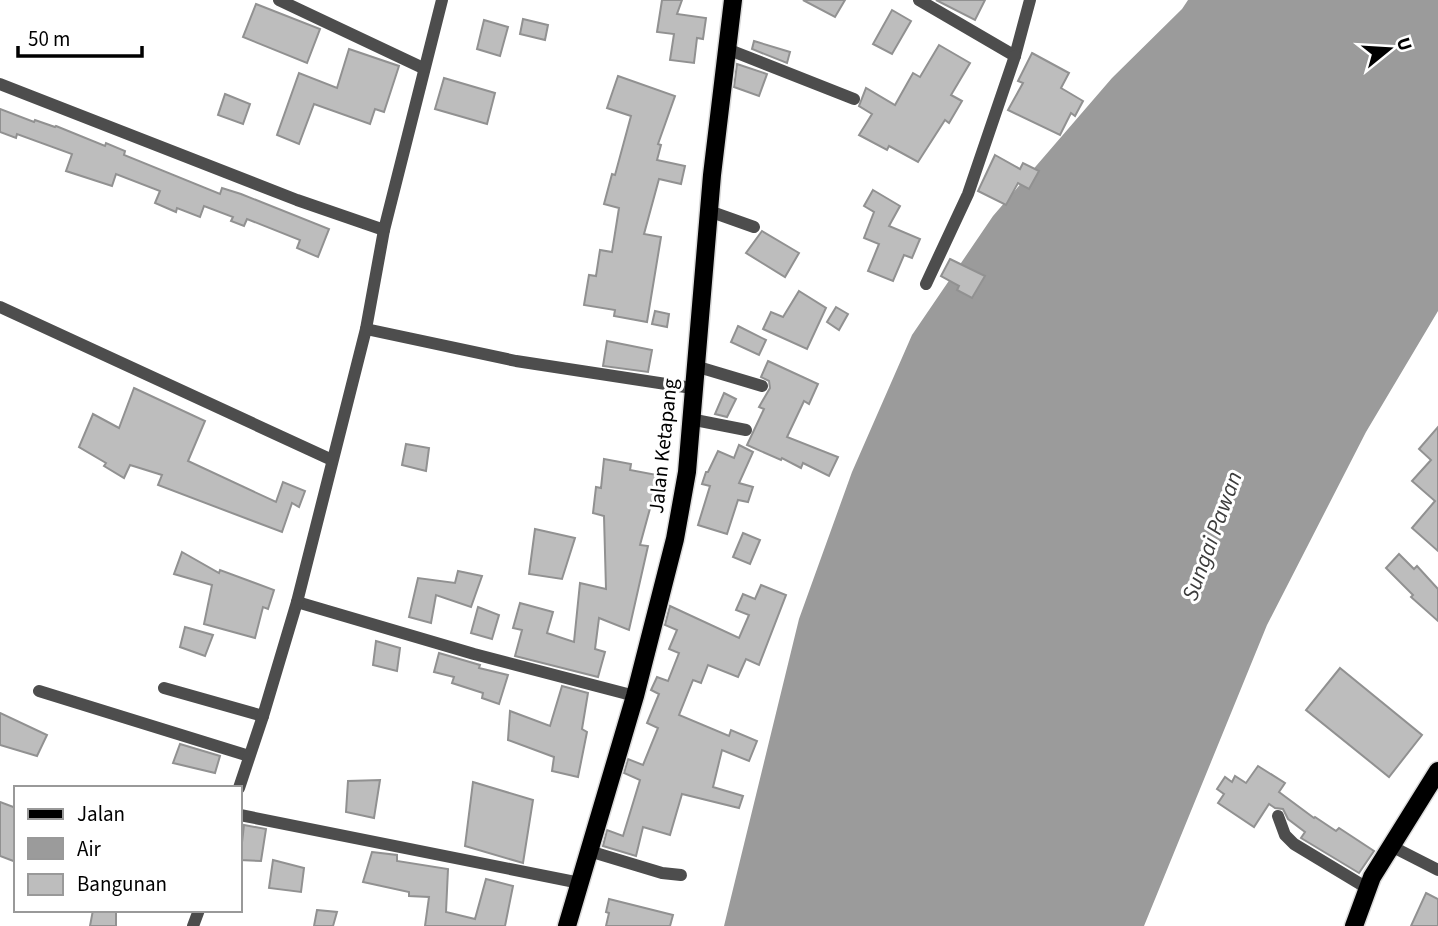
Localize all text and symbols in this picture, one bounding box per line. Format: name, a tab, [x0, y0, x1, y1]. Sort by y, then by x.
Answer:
scale bar	[18, 14, 142, 58]
north arrow	[1354, 14, 1424, 84]
text: 50 m	[28, 24, 70, 54]
text: U	[1389, 34, 1419, 54]
street label: Jalan Ketapang	[641, 377, 685, 515]
water label: Sungai Pawan	[1173, 467, 1251, 605]
legend	[14, 786, 242, 912]
text: Jalan	[77, 799, 125, 829]
text: Air	[77, 834, 102, 864]
text: Bangunan	[77, 869, 167, 899]

